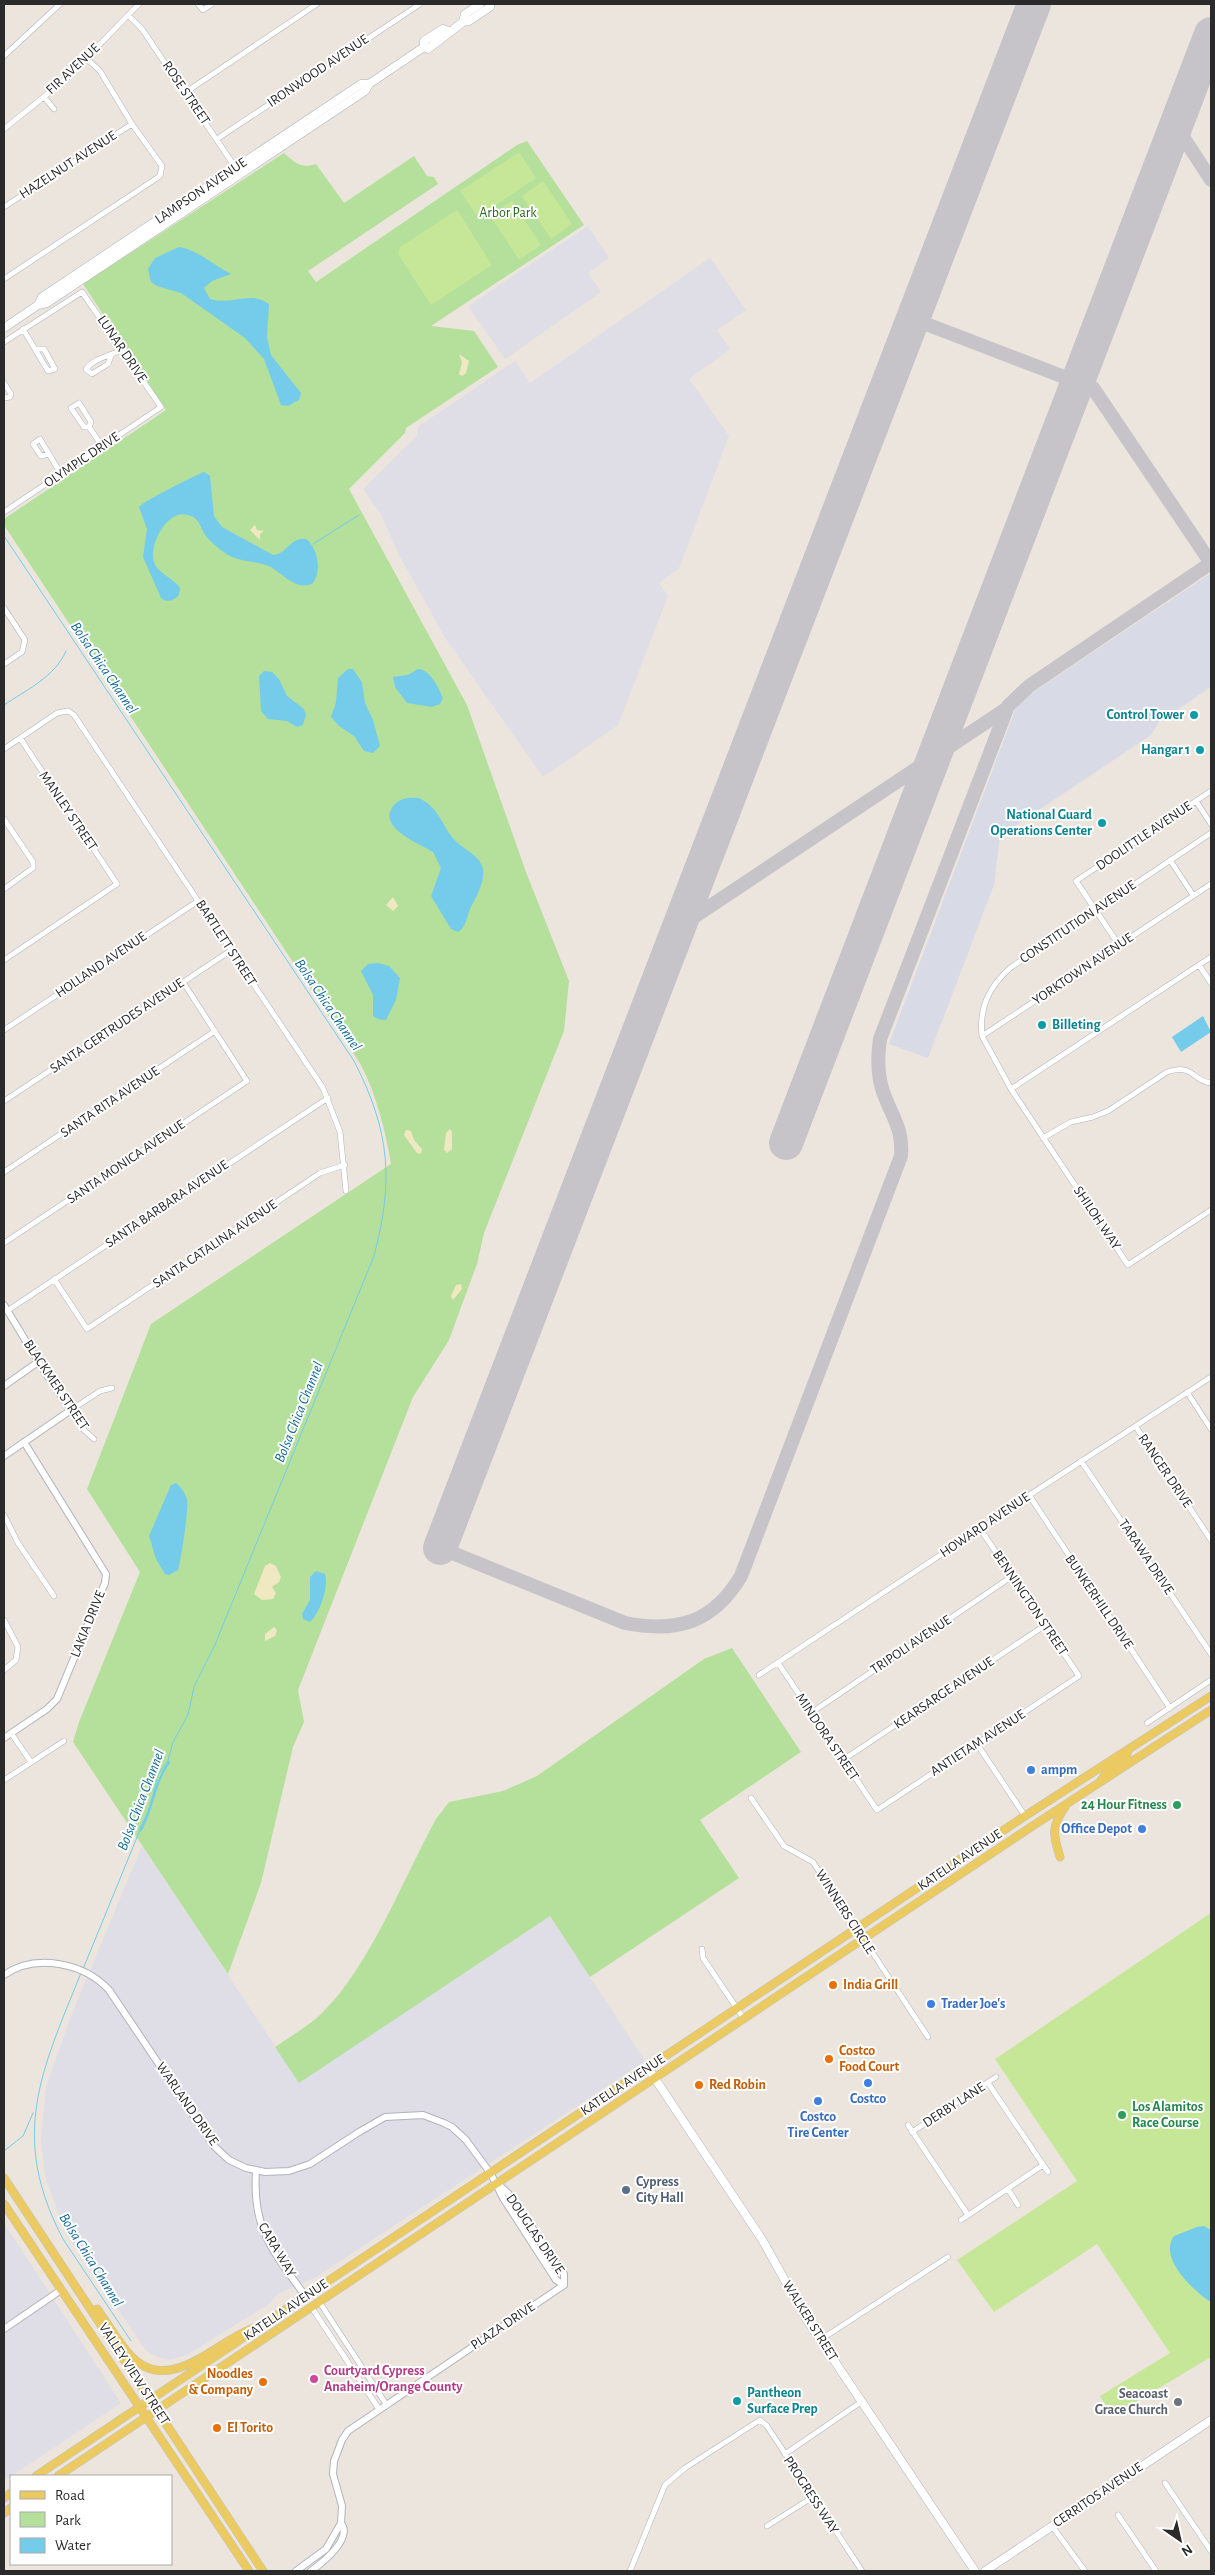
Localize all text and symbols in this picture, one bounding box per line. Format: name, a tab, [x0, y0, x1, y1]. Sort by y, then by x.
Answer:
street label: IRONWOOD AVENUE	[265, 32, 371, 110]
street label: FIR AVENUE	[44, 41, 103, 97]
street label: ROSE STREET	[160, 59, 212, 128]
street label: HAZELNUT AVENUE	[17, 128, 119, 202]
street label: LAMPSON AVENUE	[153, 155, 250, 227]
park label: Arbor Park	[479, 206, 537, 220]
street label: LUNAR DRIVE	[95, 313, 150, 385]
street label: OLYMPIC DRIVE	[42, 430, 123, 490]
water label: Bolsa Chica Channel	[68, 619, 140, 717]
place label: Control Tower	[1106, 708, 1184, 722]
marker: Control Tower	[1188, 709, 1200, 721]
place label: Hangar 1	[1141, 743, 1190, 757]
marker: Hangar 1	[1194, 744, 1206, 756]
street label: MANLEY STREET	[36, 769, 100, 853]
street label: DOOLITTLE AVENUE	[1094, 799, 1195, 873]
place label: National Guard Operations Center	[990, 808, 1093, 838]
marker: National Guard Operations Center	[1096, 817, 1108, 829]
street label: CONSTITUTION AVENUE	[1017, 878, 1139, 966]
street label: BARTLETT STREET	[193, 897, 259, 989]
street label: HOLLAND AVENUE	[53, 929, 149, 1001]
street label: YORKTOWN AVENUE	[1030, 930, 1136, 1008]
water label: Bolsa Chica Channel	[292, 956, 364, 1054]
street label: SANTA GERTRUDES AVENUE	[47, 976, 187, 1076]
place label: Billeting	[1052, 1018, 1102, 1032]
marker: Billeting	[1036, 1019, 1048, 1031]
street label: SANTA RITA AVENUE	[58, 1064, 162, 1140]
street label: SANTA MONICA AVENUE	[65, 1117, 188, 1207]
street label: SANTA BARBARA AVENUE	[103, 1157, 231, 1250]
street label: SHILOH WAY	[1071, 1184, 1124, 1253]
street label: SANTA CATALINA AVENUE	[150, 1197, 280, 1291]
street label: BLACKMER STREET	[21, 1337, 91, 1433]
water label: Bolsa Chica Channel	[272, 1359, 326, 1464]
street label: RANGER DRIVE	[1135, 1432, 1195, 1511]
street label: HOWARD AVENUE	[938, 1490, 1033, 1560]
street label: TARAWA DRIVE	[1116, 1517, 1176, 1597]
street label: BENNINGTON STREET	[990, 1548, 1070, 1658]
street label: BUNKERHILL DRIVE	[1062, 1552, 1136, 1652]
street label: LAKIA DRIVE	[68, 1588, 108, 1659]
street label: TRIPOLI AVENUE	[868, 1613, 954, 1677]
street label: KEARSARGE AVENUE	[891, 1654, 997, 1732]
street label: MINDORA STREET	[793, 1691, 861, 1783]
street label: ANTIETAM AVENUE	[928, 1707, 1028, 1779]
water label: Bolsa Chica Channel	[115, 1747, 167, 1853]
place label: ampm	[1041, 1763, 1077, 1777]
marker: ampm	[1025, 1764, 1037, 1776]
place label: 24 Hour Fitness	[1081, 1798, 1167, 1812]
marker: 24 Hour Fitness	[1171, 1799, 1183, 1811]
place label: Office Depot	[1061, 1822, 1132, 1836]
marker: Office Depot	[1136, 1823, 1148, 1835]
street label: KATELLA AVENUE	[915, 1827, 1005, 1893]
street label: WINNERS CIRCLE	[813, 1867, 878, 1957]
place label: India Grill	[843, 1978, 898, 1992]
marker: India Grill	[827, 1979, 839, 1991]
place label: Trader Joe's	[941, 1997, 1005, 2011]
marker: Trader Joe's	[925, 1998, 937, 2010]
place label: Costco Food Court	[839, 2044, 899, 2074]
street label: KATELLA AVENUE	[578, 2052, 668, 2118]
marker: Costco Food Court	[823, 2053, 835, 2065]
street label: WARLAND DRIVE	[153, 2060, 221, 2148]
marker: Costco	[862, 2077, 874, 2089]
place label: Red Robin	[709, 2078, 766, 2092]
marker: Red Robin	[693, 2079, 705, 2091]
street label: DERBY LANE	[920, 2080, 988, 2130]
place label: Costco	[850, 2092, 886, 2106]
marker: Costco Tire Center	[812, 2095, 824, 2107]
place label: Los Alamitos Race Course	[1132, 2100, 1203, 2130]
marker: Los Alamitos Race Course	[1116, 2109, 1128, 2121]
place label: Costco Tire Center	[787, 2110, 849, 2140]
place label: Cypress City Hall	[636, 2175, 684, 2205]
marker: Cypress City Hall	[620, 2184, 632, 2196]
street label: DOUGLAS DRIVE	[503, 2192, 567, 2277]
water label: Bolsa Chica Channel	[56, 2211, 126, 2310]
street label: CARA WAY	[255, 2220, 299, 2280]
street label: KATELLA AVENUE	[241, 2277, 331, 2343]
street label: WALKER STREET	[780, 2278, 840, 2364]
street label: PLAZA DRIVE	[468, 2299, 538, 2352]
street label: VALLEY VIEW STREET	[96, 2321, 172, 2428]
place label: Courtyard Cypress Anaheim/Orange County	[324, 2364, 463, 2394]
place label: Noodles & Company	[188, 2367, 254, 2397]
marker: Courtyard Cypress Anaheim/Orange County	[308, 2373, 320, 2385]
marker: Noodles & Company	[257, 2376, 269, 2388]
place label: Pantheon Surface Prep	[747, 2386, 818, 2416]
place label: Seacoast Grace Church	[1095, 2387, 1168, 2417]
marker: Pantheon Surface Prep	[731, 2395, 743, 2407]
marker: Seacoast Grace Church	[1172, 2396, 1184, 2408]
place label: El Torito	[227, 2421, 273, 2435]
marker: El Torito	[211, 2422, 223, 2434]
street label: PROGRESS WAY	[781, 2454, 842, 2537]
street label: CERRITOS AVENUE	[1051, 2460, 1146, 2530]
legend	[10, 2475, 172, 2565]
text: Road	[55, 2488, 85, 2503]
text: Park	[55, 2513, 81, 2528]
north arrow	[1155, 2515, 1205, 2565]
text: Water	[55, 2538, 91, 2553]
text: N	[1179, 2541, 1195, 2558]

